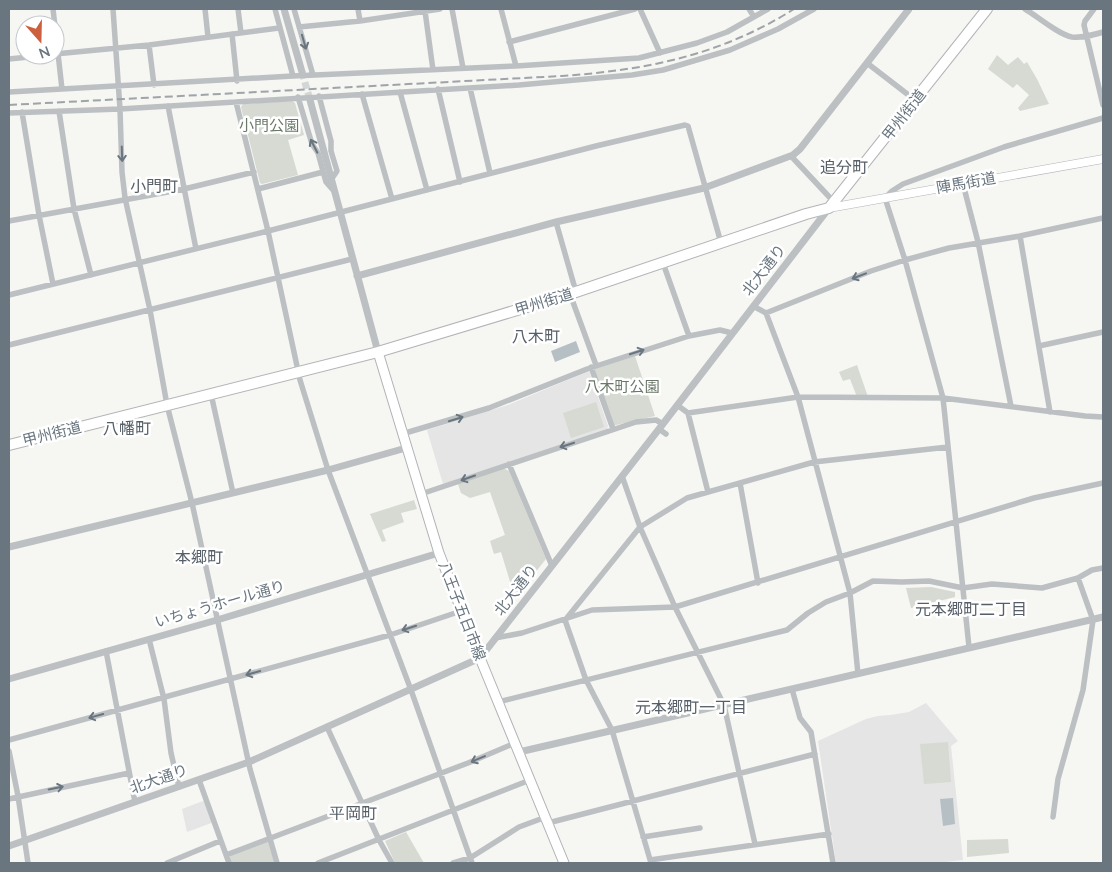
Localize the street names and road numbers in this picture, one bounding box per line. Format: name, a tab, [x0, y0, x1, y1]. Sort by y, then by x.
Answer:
street label: 甲州街道	[878, 85, 929, 144]
street label: 陣馬街道	[935, 168, 997, 196]
street label: 北大通り	[738, 240, 789, 299]
street label: 甲州街道	[512, 284, 575, 318]
street label: 甲州街道	[20, 417, 83, 449]
street label: 八王子五日市線	[436, 558, 490, 663]
street label: 北大通り	[490, 560, 541, 619]
street label: いちょうホール通り	[152, 576, 287, 630]
street label: 北大通り	[127, 760, 190, 796]

